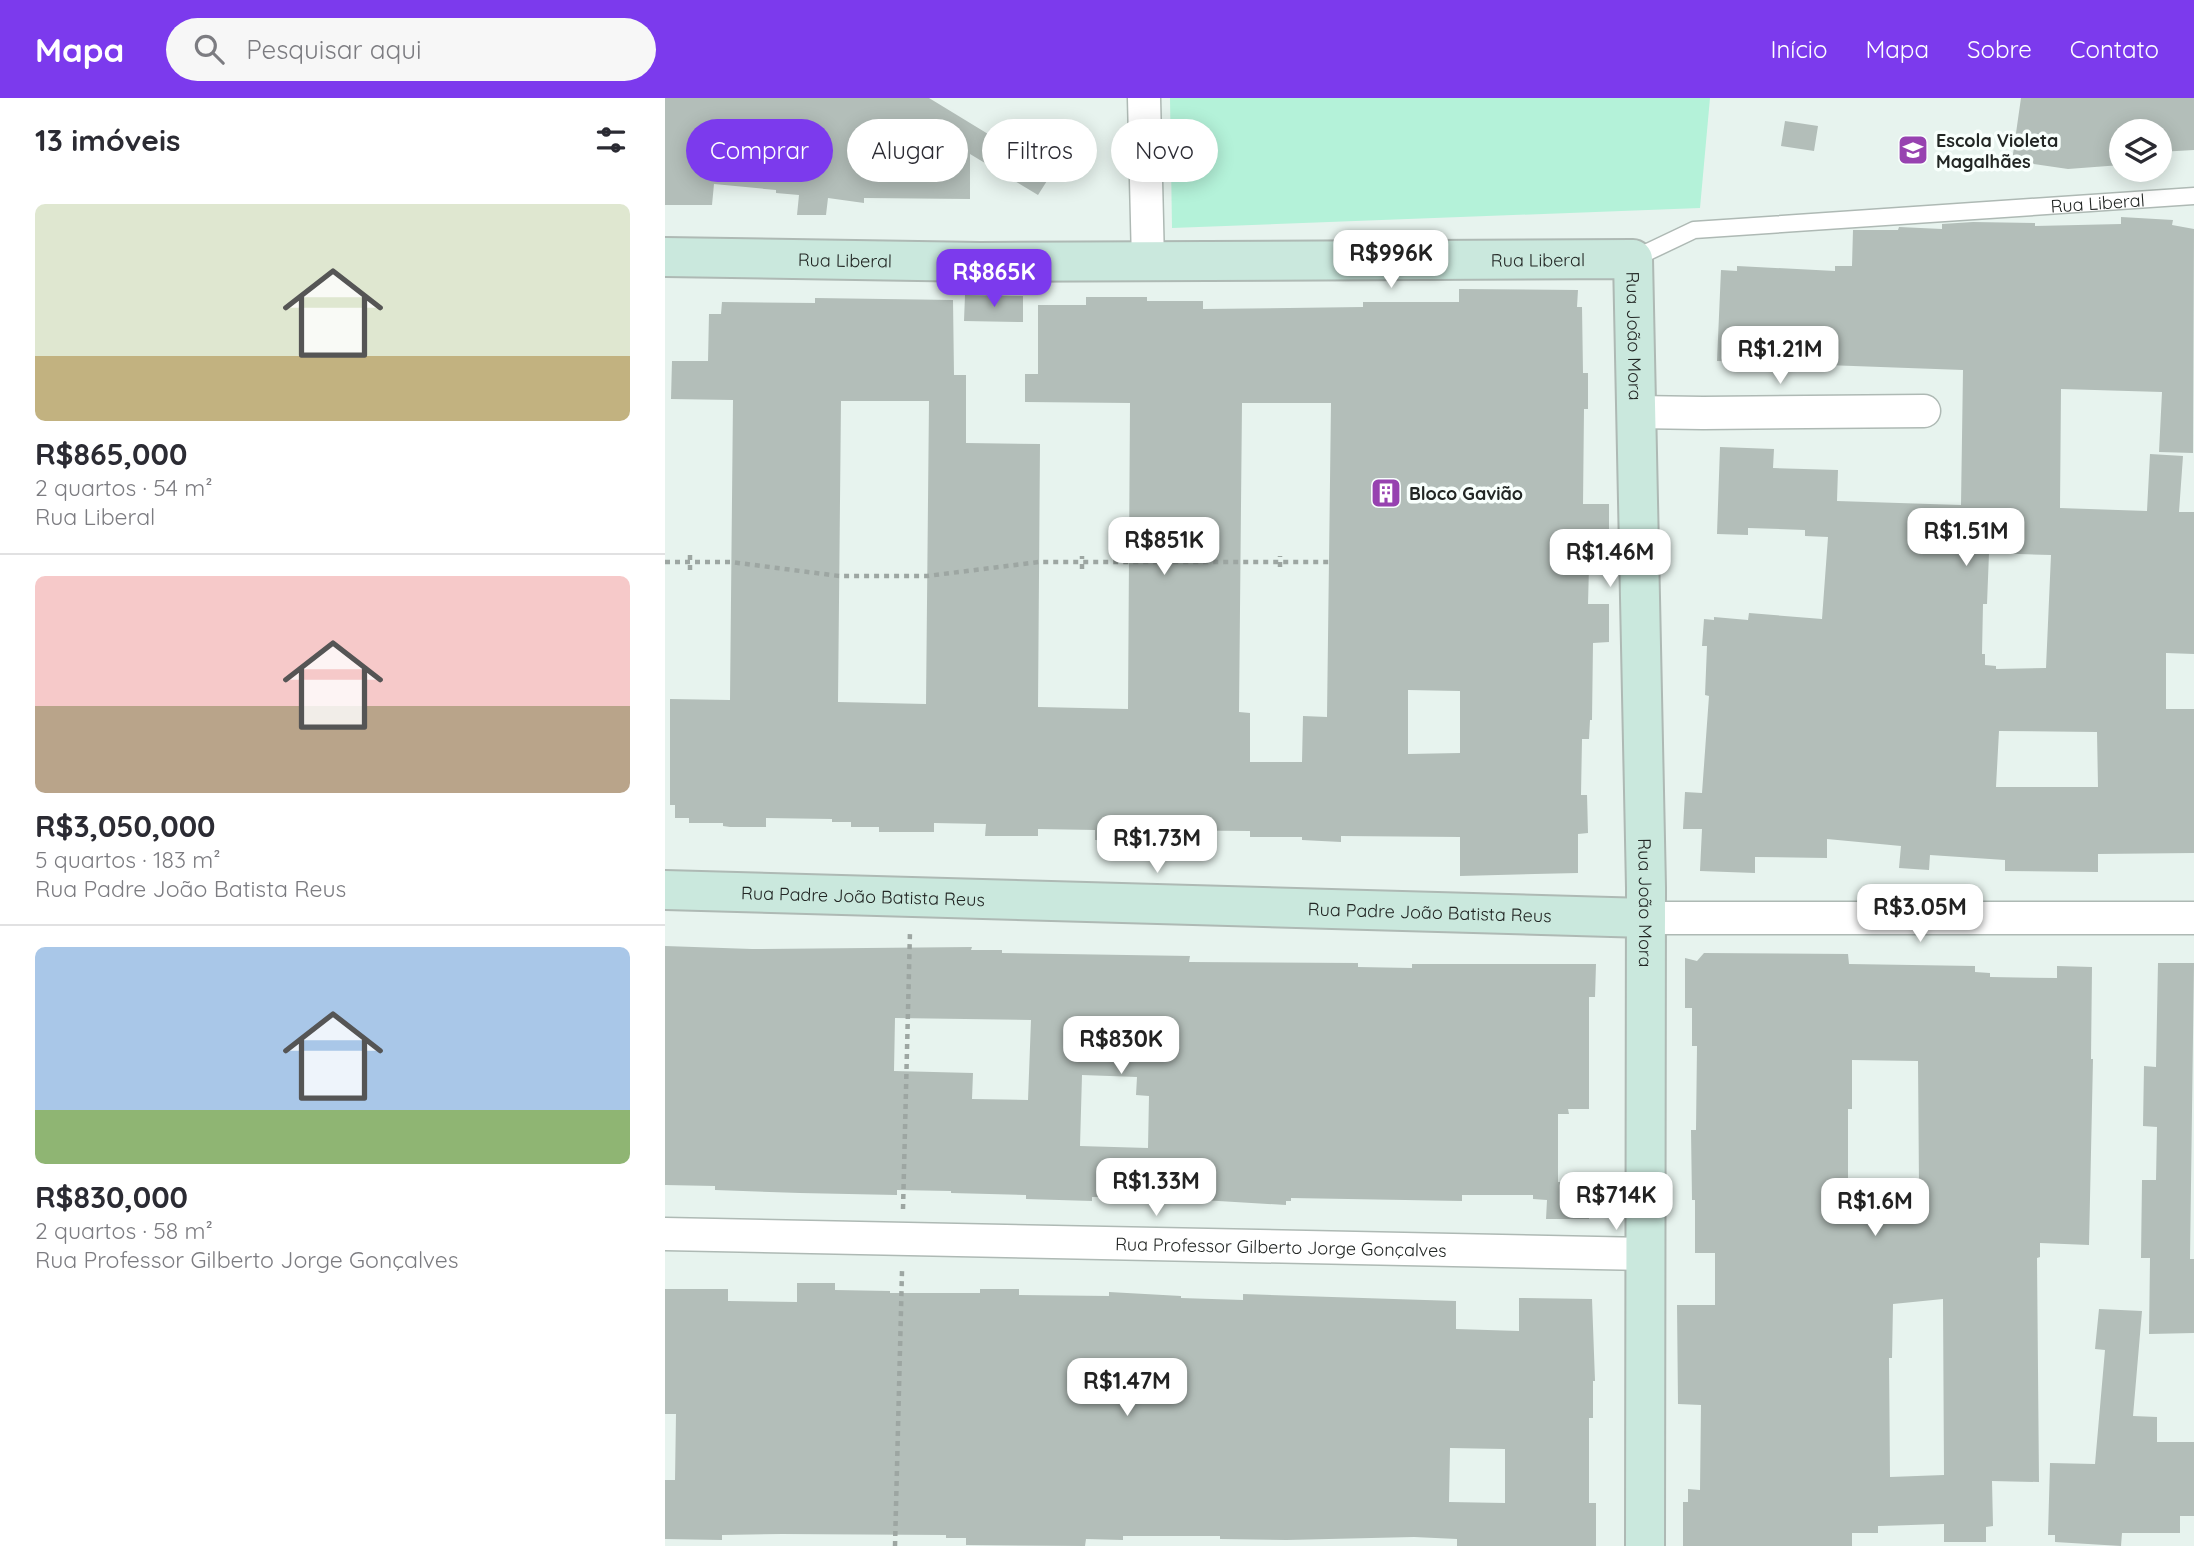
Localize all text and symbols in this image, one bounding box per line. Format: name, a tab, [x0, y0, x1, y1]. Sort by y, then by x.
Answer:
search box	[166, 18, 656, 81]
text: Mapa	[35, 29, 124, 70]
icon: search	[190, 30, 228, 68]
text: Pesquisar aqui	[246, 33, 422, 66]
text: Início	[1770, 34, 1827, 64]
text: Mapa	[1865, 34, 1929, 64]
text: Sobre	[1967, 34, 2032, 64]
text: Contato	[2070, 34, 2159, 64]
chip: Comprar	[686, 119, 833, 182]
chip: Alugar	[847, 119, 968, 182]
chip: Filtros	[982, 119, 1097, 182]
chip: Novo	[1111, 119, 1218, 182]
map controls	[2109, 119, 2172, 182]
button: layers	[2109, 119, 2172, 182]
text: 13 imóveis	[35, 121, 180, 159]
icon: filters	[592, 121, 630, 159]
place label: Escola Violeta Magalhães	[1936, 129, 2058, 173]
school or university icon: Escola Violeta Magalhães	[1896, 133, 1930, 167]
street label: Rua Liberal	[2050, 188, 2145, 217]
pin: R$996K	[1334, 230, 1448, 290]
text: R$996K	[1349, 238, 1433, 267]
street label: Rua Liberal	[798, 248, 892, 272]
street label: Rua Liberal	[1491, 248, 1585, 271]
icon: home	[270, 250, 396, 376]
pin: R$865K	[937, 250, 1051, 309]
text: R$865K	[952, 257, 1036, 286]
street label: Rua João Mora	[1622, 271, 1647, 401]
pin: R$1.21M	[1715, 327, 1845, 386]
text: R$1.21M	[1737, 334, 1823, 363]
text: R$865,000	[35, 435, 187, 473]
text: 2 quartos · 54 m²	[35, 473, 212, 502]
building icon: Bloco Gavião	[1369, 476, 1403, 510]
place label: Bloco Gavião	[1409, 482, 1523, 505]
text: Rua Liberal	[35, 502, 155, 531]
pin: R$1.51M	[1901, 508, 2031, 568]
text: R$1.51M	[1923, 516, 2009, 545]
pin: R$851K	[1107, 518, 1221, 577]
text: R$851K	[1124, 525, 1204, 554]
pin: R$1.46M	[1545, 530, 1675, 589]
text: R$1.46M	[1566, 537, 1654, 566]
icon: home	[270, 622, 396, 748]
text: R$3,050,000	[35, 807, 216, 845]
pin: R$1.73M	[1092, 816, 1222, 875]
text: R$1.73M	[1113, 823, 1201, 852]
street label: Rua João Mora	[1633, 838, 1658, 967]
text: 5 quartos · 183 m²	[35, 845, 221, 874]
text: Rua Padre João Batista Reus	[35, 874, 346, 903]
street label: Rua Padre João Batista Reus	[741, 881, 985, 911]
pin: R$3.05M	[1855, 884, 1985, 944]
text: R$3.05M	[1873, 892, 1967, 921]
street label: Rua Padre João Batista Reus	[1307, 897, 1552, 927]
icon: home	[270, 993, 396, 1119]
pin: R$830K	[1064, 1016, 1178, 1076]
text: R$830K	[1079, 1024, 1163, 1053]
pin: R$1.33M	[1091, 1158, 1221, 1218]
text: R$1.33M	[1112, 1166, 1200, 1195]
pin: R$714K	[1559, 1172, 1673, 1232]
text: R$830,000	[35, 1178, 188, 1216]
pin: R$1.6M	[1818, 1178, 1932, 1238]
text: R$714K	[1576, 1180, 1656, 1209]
text: R$1.6M	[1837, 1186, 1913, 1215]
text: 2 quartos · 58 m²	[35, 1216, 213, 1245]
street label: Rua Professor Gilberto Jorge Gonçalves	[1115, 1232, 1447, 1261]
text: Rua Professor Gilberto Jorge Gonçalves	[35, 1245, 459, 1274]
pin: R$1.47M	[1062, 1358, 1192, 1418]
text: R$1.47M	[1083, 1366, 1171, 1395]

